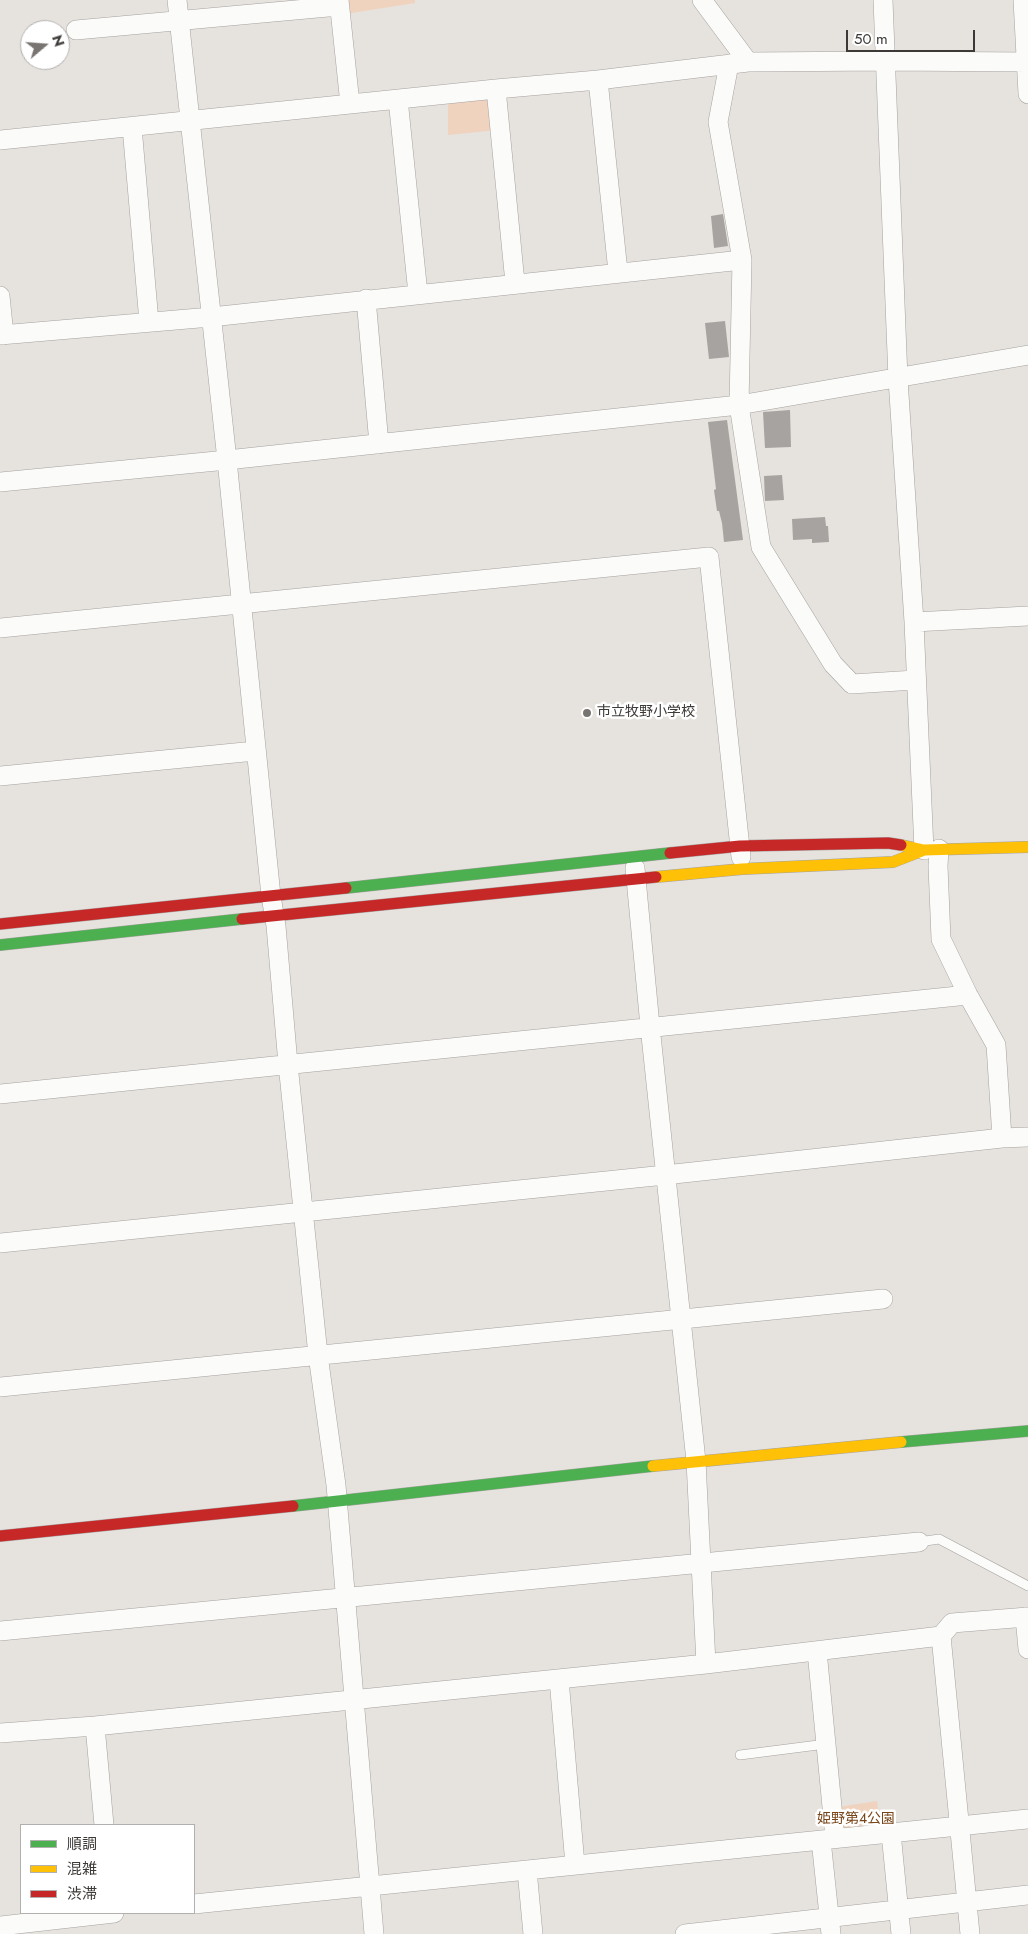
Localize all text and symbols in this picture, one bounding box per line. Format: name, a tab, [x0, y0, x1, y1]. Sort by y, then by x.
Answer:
north arrow	[20, 20, 70, 70]
scale bar	[848, 20, 977, 52]
text: 50 m	[854, 28, 888, 50]
text: N	[47, 32, 70, 49]
place label: 市立牧野小学校	[597, 705, 695, 721]
marker: 市立牧野小学校	[581, 707, 593, 719]
park label: 姫野第4公園	[817, 1812, 895, 1828]
legend	[20, 1824, 195, 1914]
text: 順調	[67, 1833, 97, 1855]
text: 混雑	[67, 1858, 97, 1880]
text: 渋滞	[67, 1883, 97, 1905]

